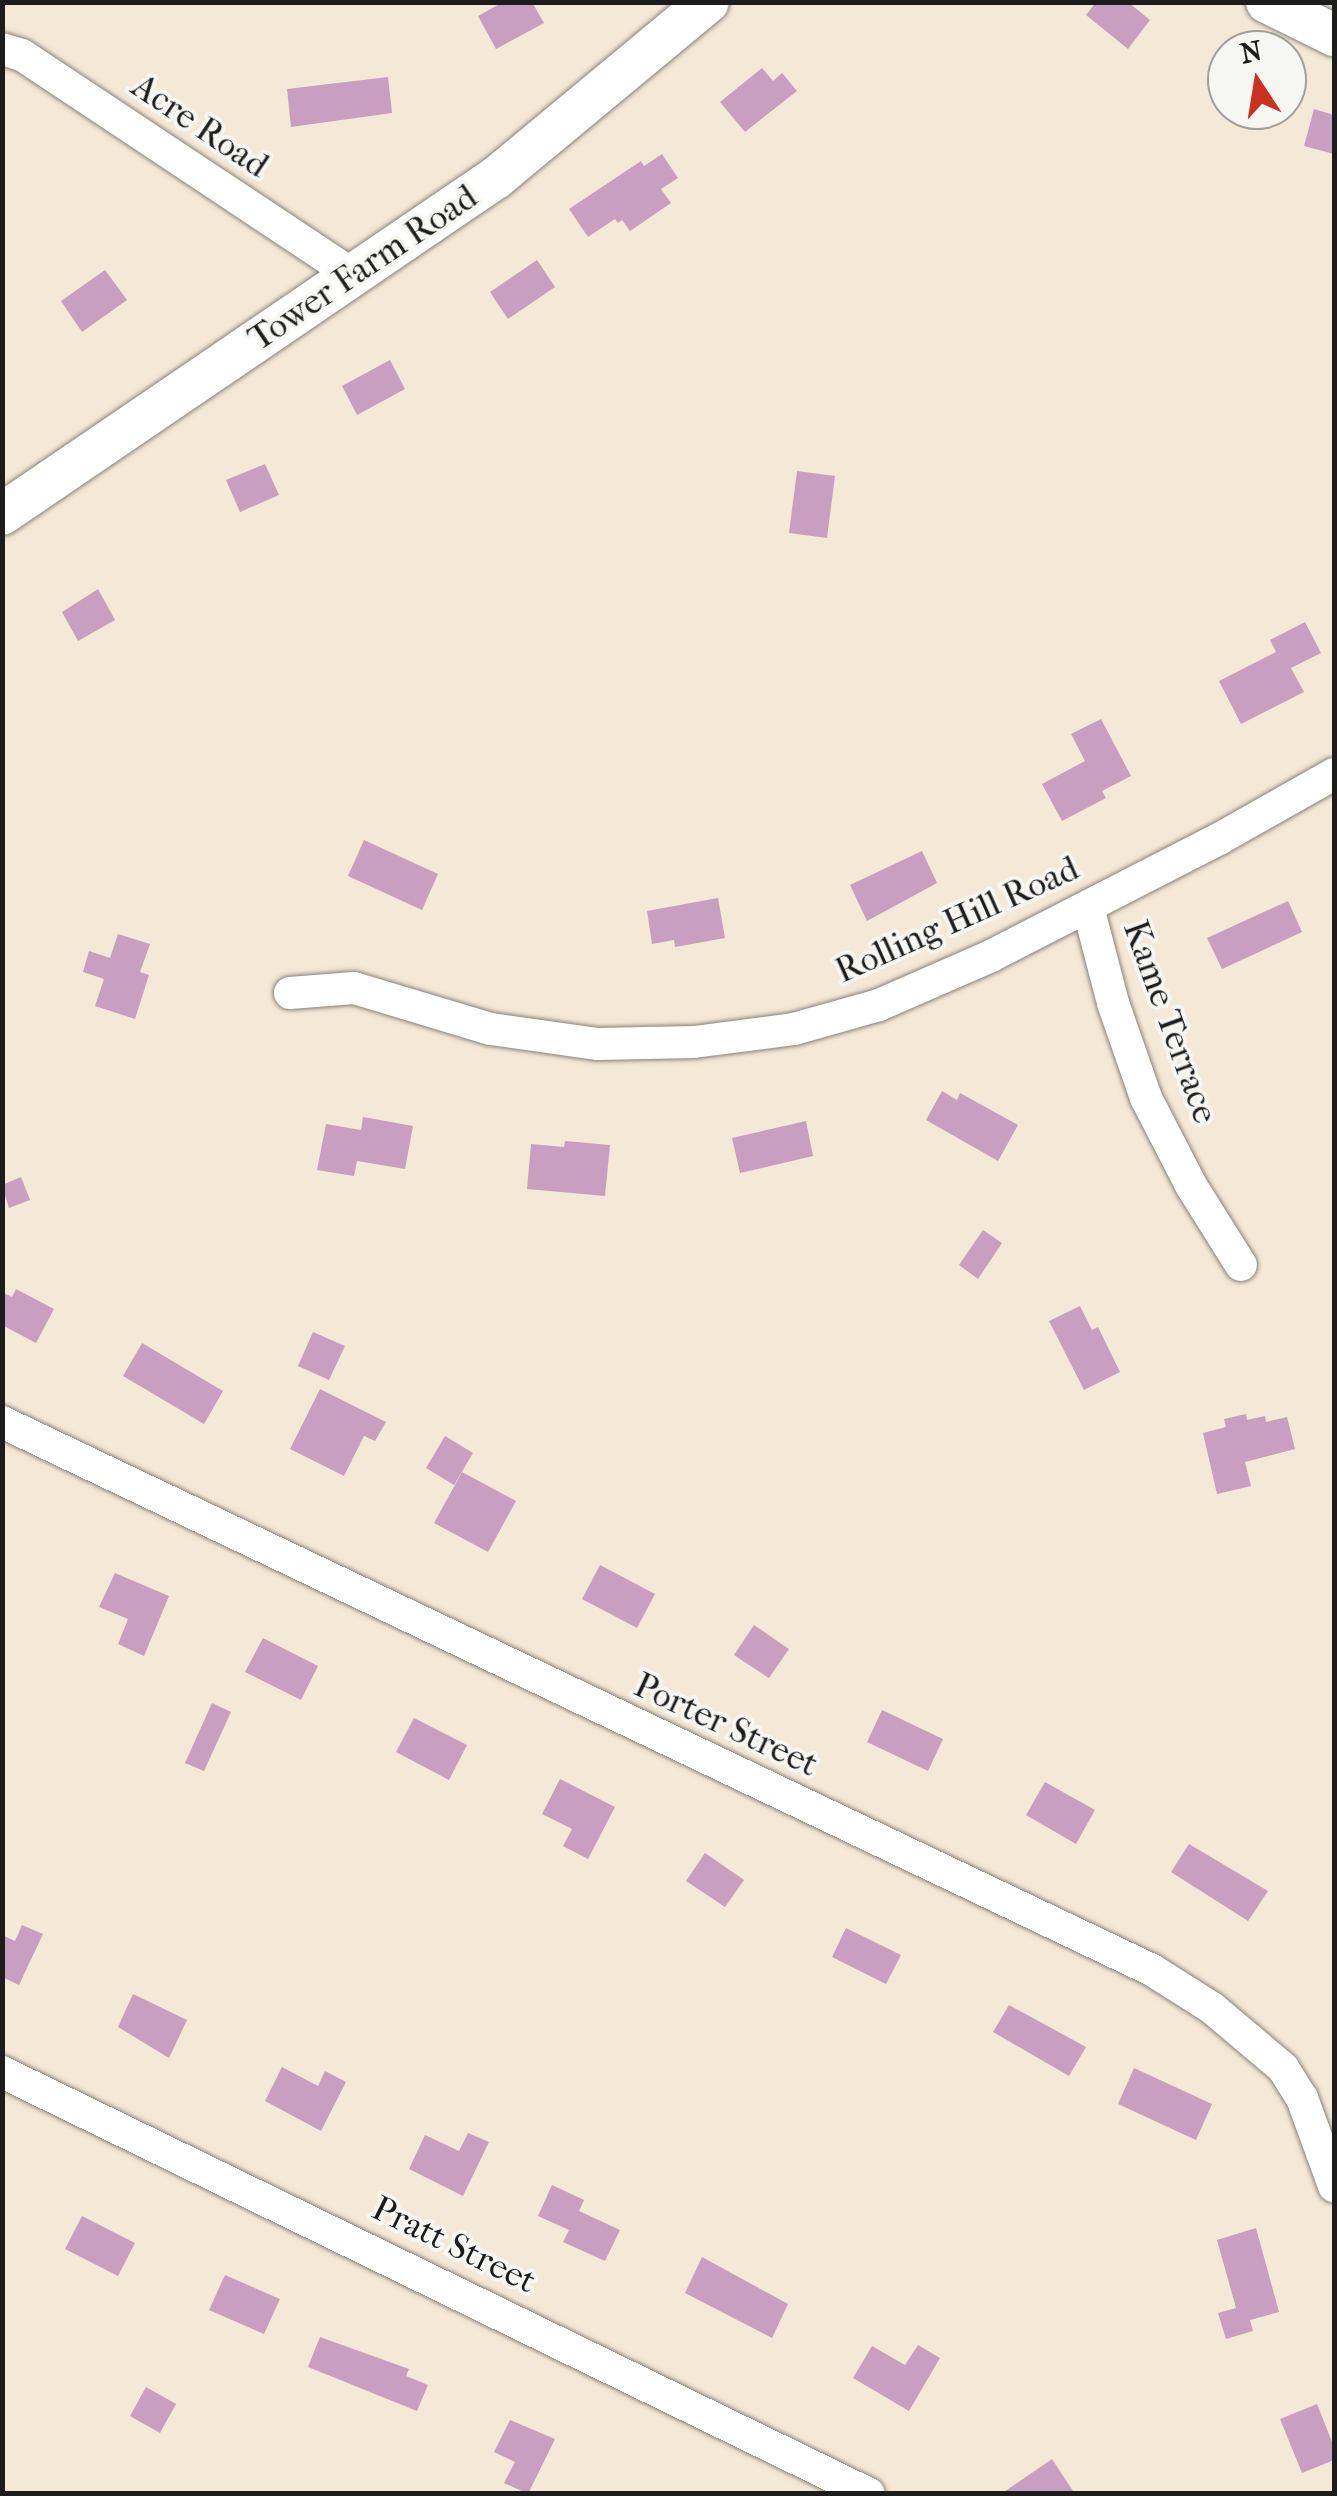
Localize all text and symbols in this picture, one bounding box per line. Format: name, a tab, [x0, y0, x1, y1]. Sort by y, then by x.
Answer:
north arrow	[1207, 30, 1307, 130]
text: N	[1237, 34, 1265, 70]
street label: Acre Road	[124, 65, 276, 187]
street label: Tower Farm Road	[241, 176, 485, 360]
street label: Rolling Hill Road	[829, 848, 1085, 992]
street label: Kame Terrace	[1114, 915, 1226, 1129]
street label: Porter Street	[628, 1664, 824, 1786]
street label: Pratt Street	[365, 2187, 543, 2303]

